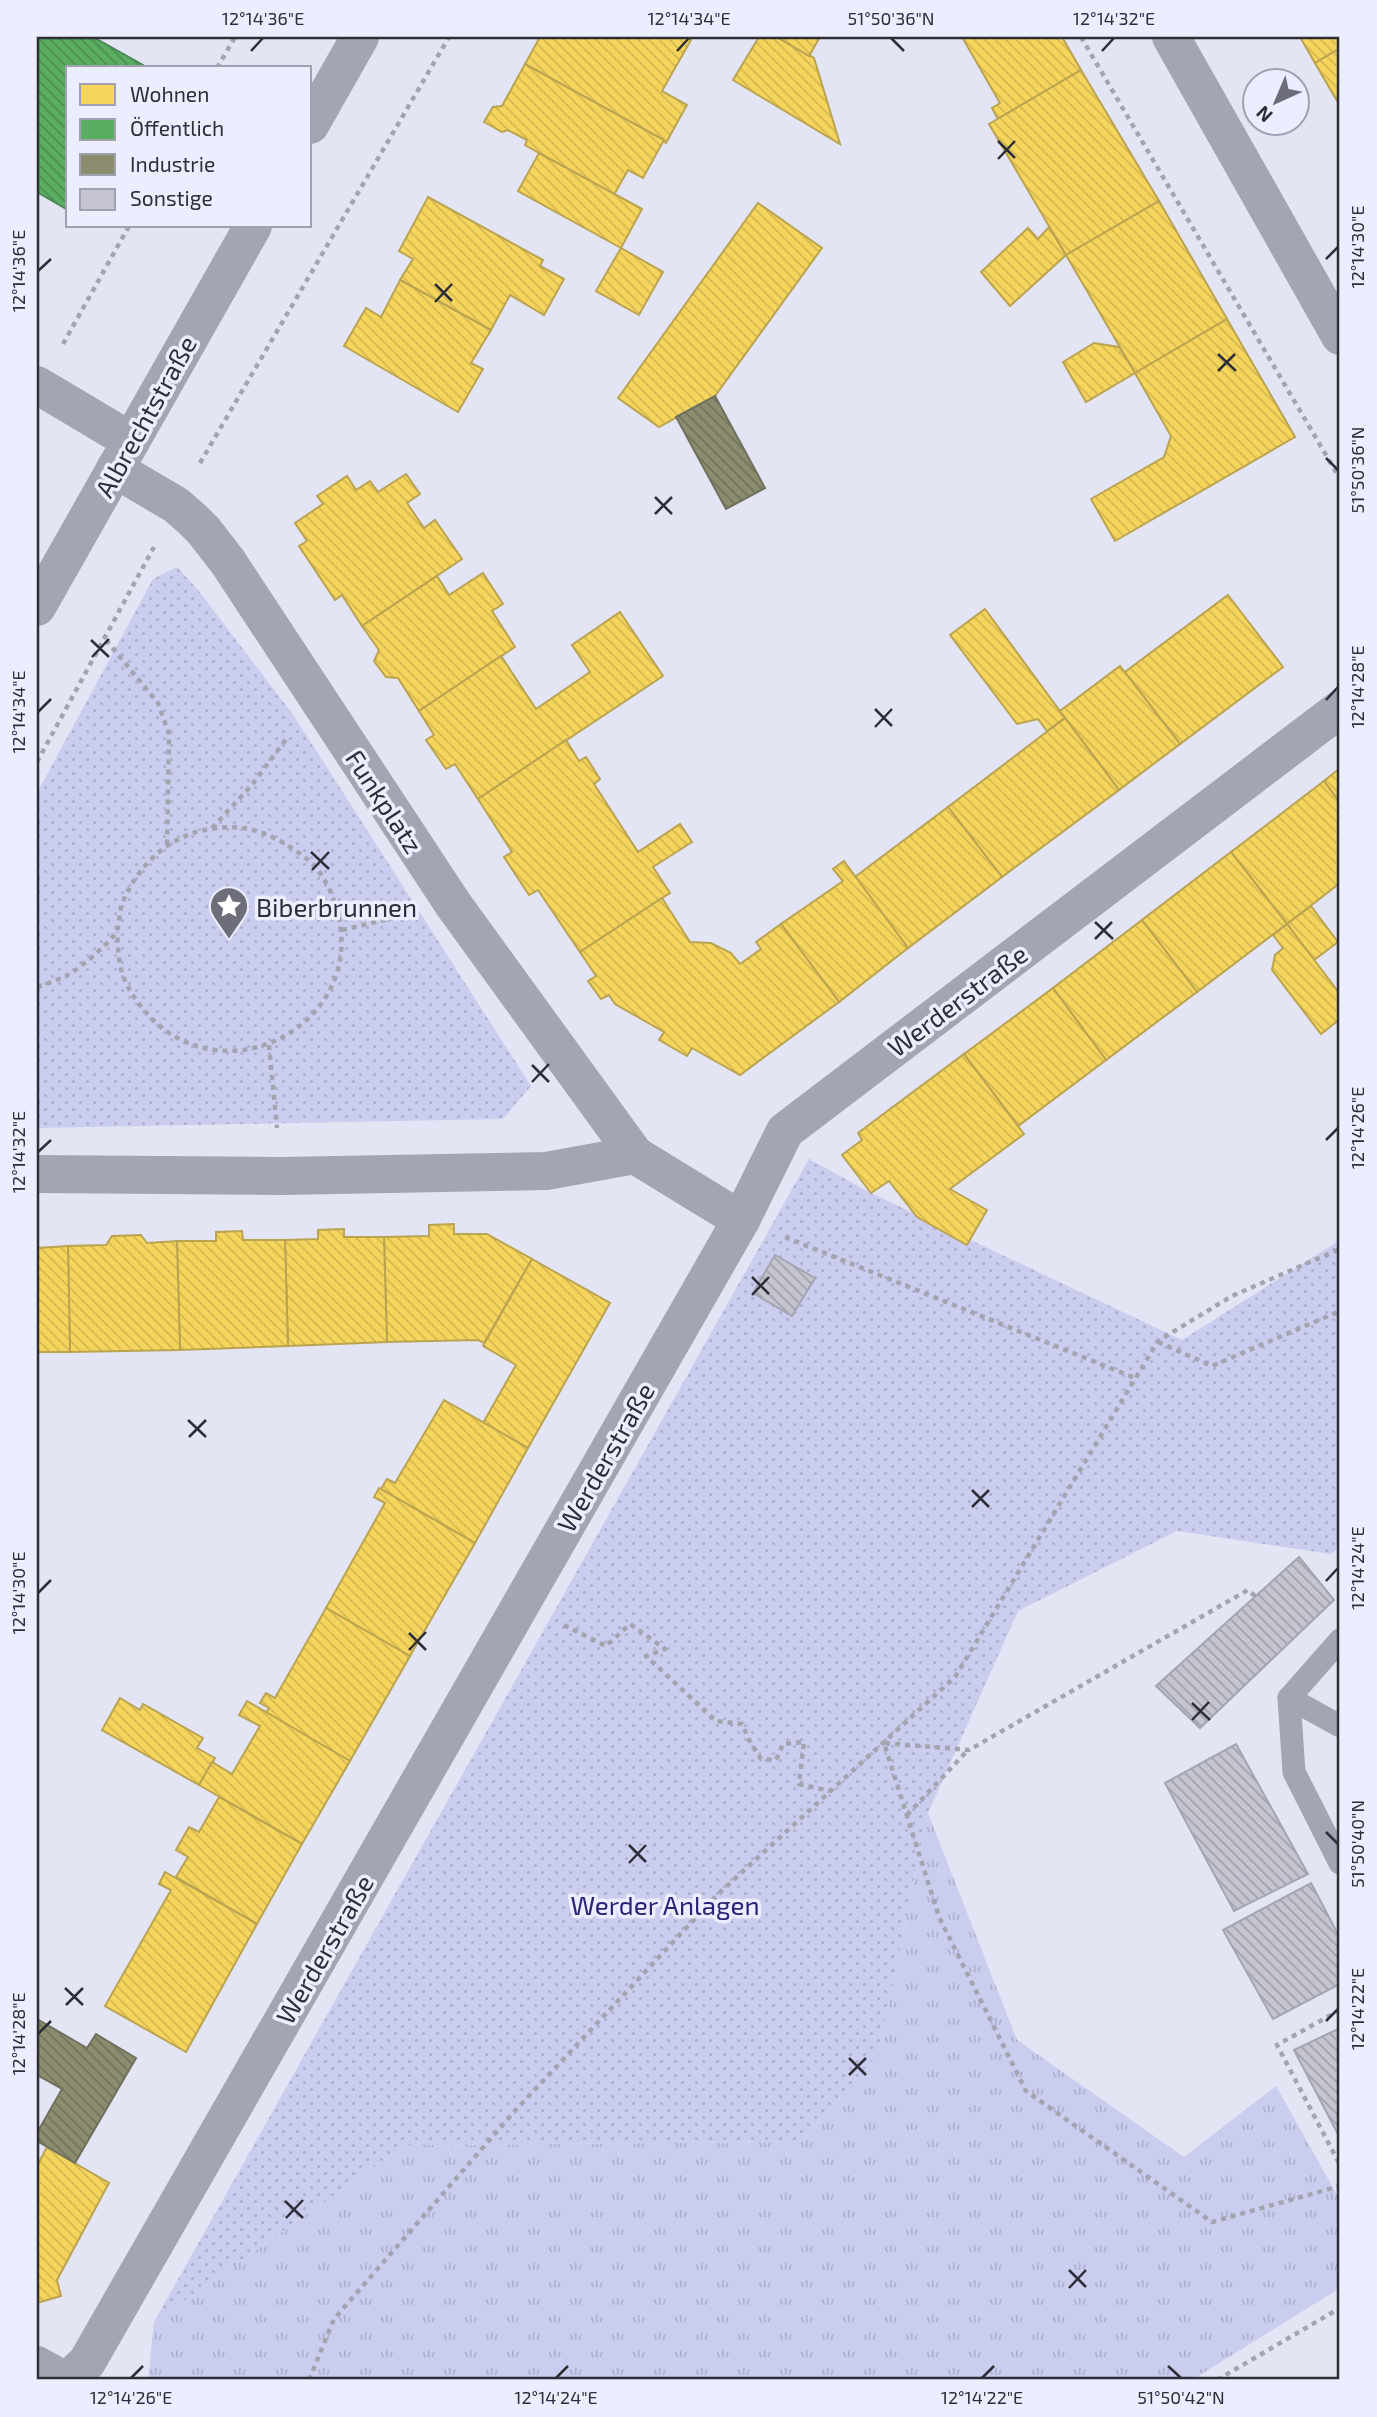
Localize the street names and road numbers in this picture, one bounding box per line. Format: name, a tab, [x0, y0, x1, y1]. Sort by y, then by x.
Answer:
street label: Albrechtstraße	[88, 330, 202, 502]
street label: Funkplatz	[340, 743, 430, 859]
street label: Werderstraße	[881, 937, 1033, 1063]
street label: Werderstraße	[550, 1377, 660, 1537]
street label: Werderstraße	[269, 1869, 379, 2029]

